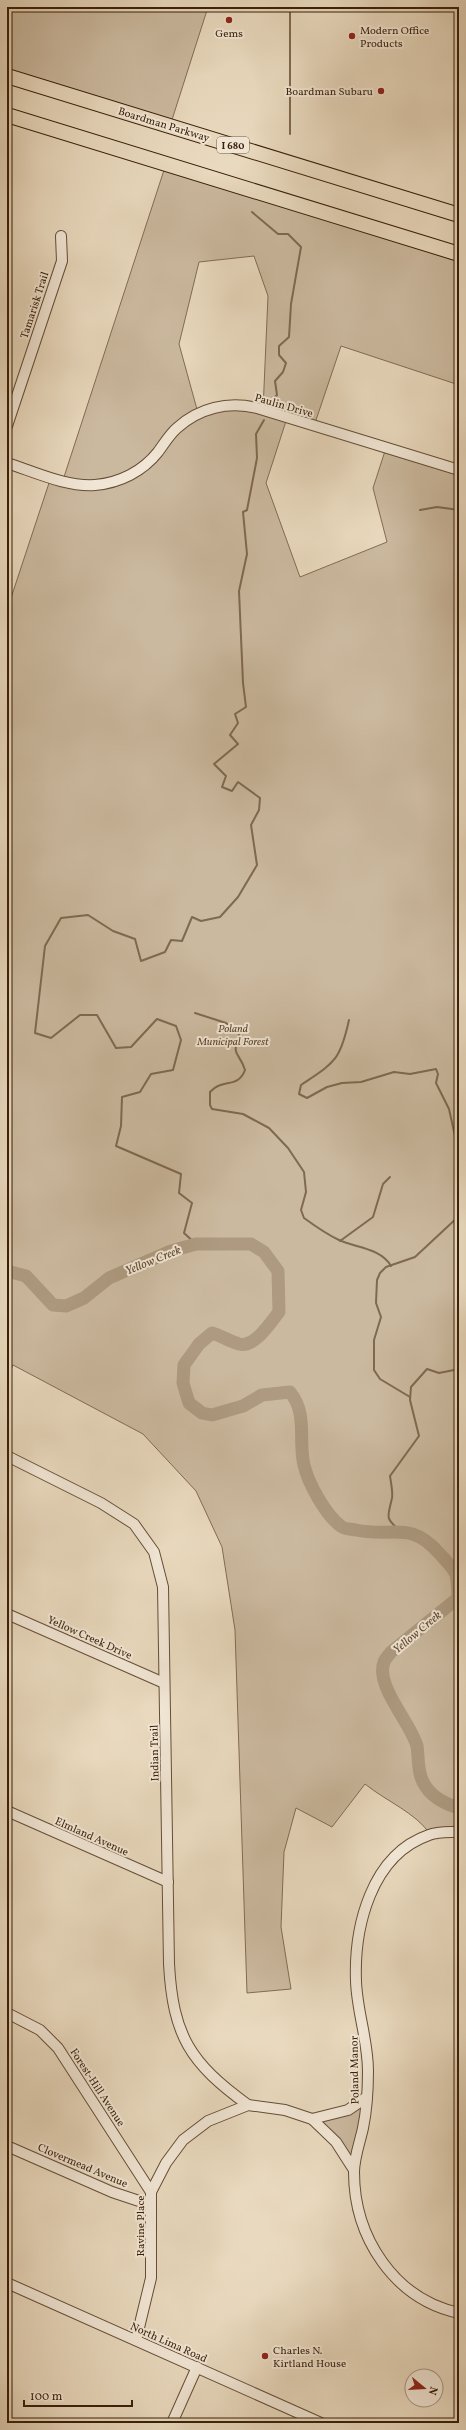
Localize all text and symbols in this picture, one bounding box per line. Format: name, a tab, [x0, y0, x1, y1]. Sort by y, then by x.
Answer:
marker: Gems	[224, 15, 234, 25]
place label: Modern Office Products	[360, 24, 429, 52]
place label: Gems	[215, 27, 243, 42]
marker: Modern Office Products	[347, 31, 357, 41]
place label: Boardman Subaru	[285, 85, 373, 100]
marker: Boardman Subaru	[376, 86, 386, 96]
street label: Boardman Parkway	[116, 104, 211, 147]
road number: I 680	[217, 137, 249, 153]
street label: Tamarisk Trail	[18, 270, 53, 341]
street label: Paulin Drive	[253, 391, 315, 422]
park label: Poland Municipal Forest	[196, 1022, 269, 1050]
water label: Yellow Creek	[123, 1242, 184, 1279]
water label: Yellow Creek	[390, 1607, 446, 1658]
street label: Yellow Creek Drive	[45, 1613, 134, 1664]
street label: Indian Trail	[148, 1725, 163, 1781]
street label: Elmland Avenue	[52, 1814, 131, 1860]
street label: Poland Manor	[347, 2035, 364, 2104]
street label: Forest-Hill Avenue	[66, 2046, 128, 2130]
street label: Clovermead Avenue	[35, 2141, 130, 2192]
street label: Ravine Place	[134, 2195, 149, 2257]
street label: North Lima Road	[127, 2320, 209, 2367]
place label: Charles N. Kirtland House	[273, 2344, 346, 2372]
marker: Charles N. Kirtland House	[260, 2351, 270, 2361]
north arrow	[404, 2368, 444, 2408]
scale bar	[24, 2382, 132, 2408]
text: N	[424, 2385, 440, 2397]
text: 100 m	[30, 2389, 63, 2405]

